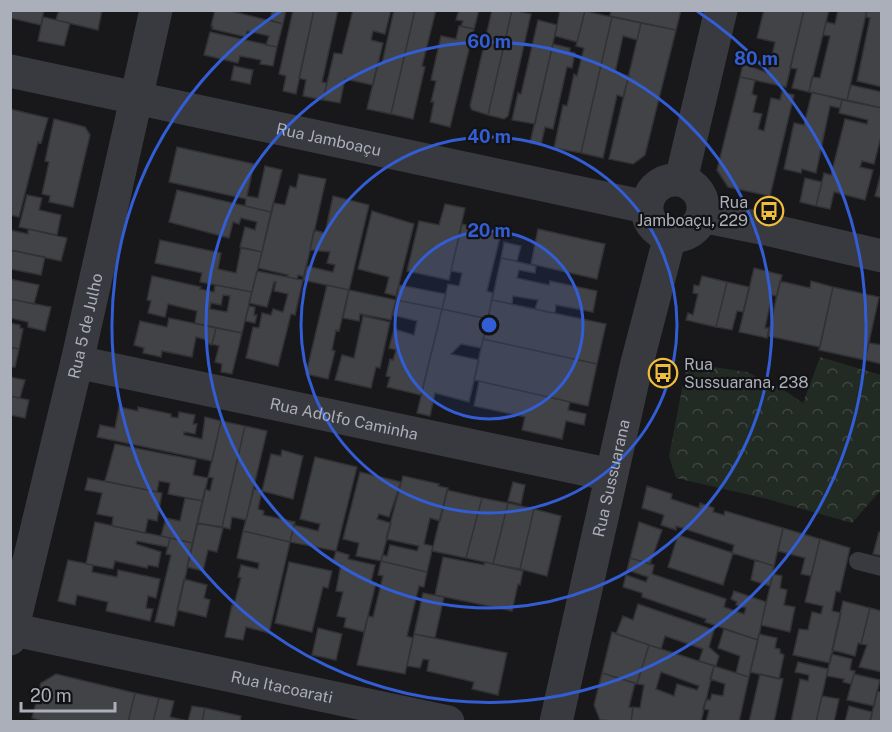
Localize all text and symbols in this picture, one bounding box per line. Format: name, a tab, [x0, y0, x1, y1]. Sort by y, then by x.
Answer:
text: 60 m	[467, 31, 511, 52]
text: 80 m	[734, 48, 778, 69]
street label: Rua Jamboaçu	[274, 119, 383, 160]
text: 40 m	[467, 126, 511, 147]
place label: Rua Jamboaçu, 229	[637, 193, 748, 230]
bus stop icon: Rua Jamboaçu, 229	[753, 195, 785, 227]
text: 20 m	[467, 220, 511, 241]
street label: Rua 5 de Julho	[64, 271, 107, 381]
centre of rings	[479, 315, 499, 335]
place label: Rua Sussuarana, 238	[684, 355, 809, 392]
bus stop icon: Rua Sussuarana, 238	[647, 357, 679, 389]
street label: Rua Adolfo Caminha	[268, 394, 420, 444]
street label: Rua Sussuarana	[589, 418, 634, 539]
street label: Rua Itacoarati	[229, 667, 334, 707]
scale bar	[21, 675, 116, 713]
text: 20 m	[30, 685, 72, 706]

